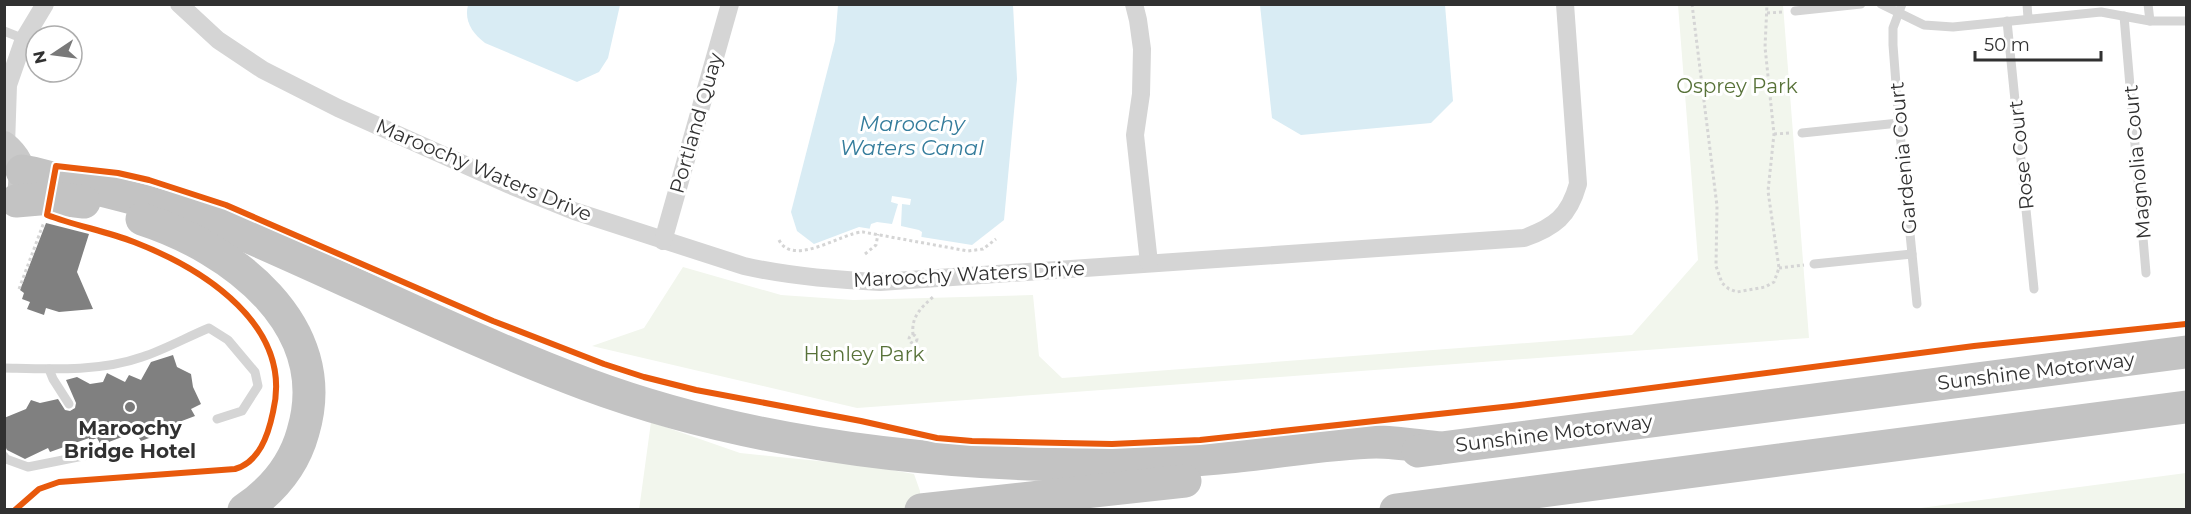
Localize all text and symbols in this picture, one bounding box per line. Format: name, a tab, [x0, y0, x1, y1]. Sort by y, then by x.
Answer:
north arrow	[24, 24, 84, 84]
scale bar	[1975, 24, 2101, 62]
text: 50 m	[1984, 34, 2030, 56]
text: N	[29, 49, 51, 66]
street label: Portland Quay	[664, 50, 728, 196]
park label: Osprey Park	[1676, 74, 1798, 98]
street label: Gardenia Court	[1884, 81, 1922, 235]
street label: Magnolia Court	[2118, 84, 2156, 240]
street label: Rose Court	[2003, 99, 2039, 211]
water label: Maroochy Waters Canal	[840, 111, 984, 160]
street label: Maroochy Waters Drive	[372, 114, 596, 226]
street label: Maroochy Waters Drive	[852, 256, 1086, 292]
park label: Henley Park	[804, 342, 925, 366]
street label: Sunshine Motorway	[1936, 347, 2136, 395]
marker: Maroochy Bridge Hotel	[123, 400, 137, 414]
street label: Sunshine Motorway	[1454, 409, 1654, 457]
place label: Maroochy Bridge Hotel	[64, 416, 196, 463]

